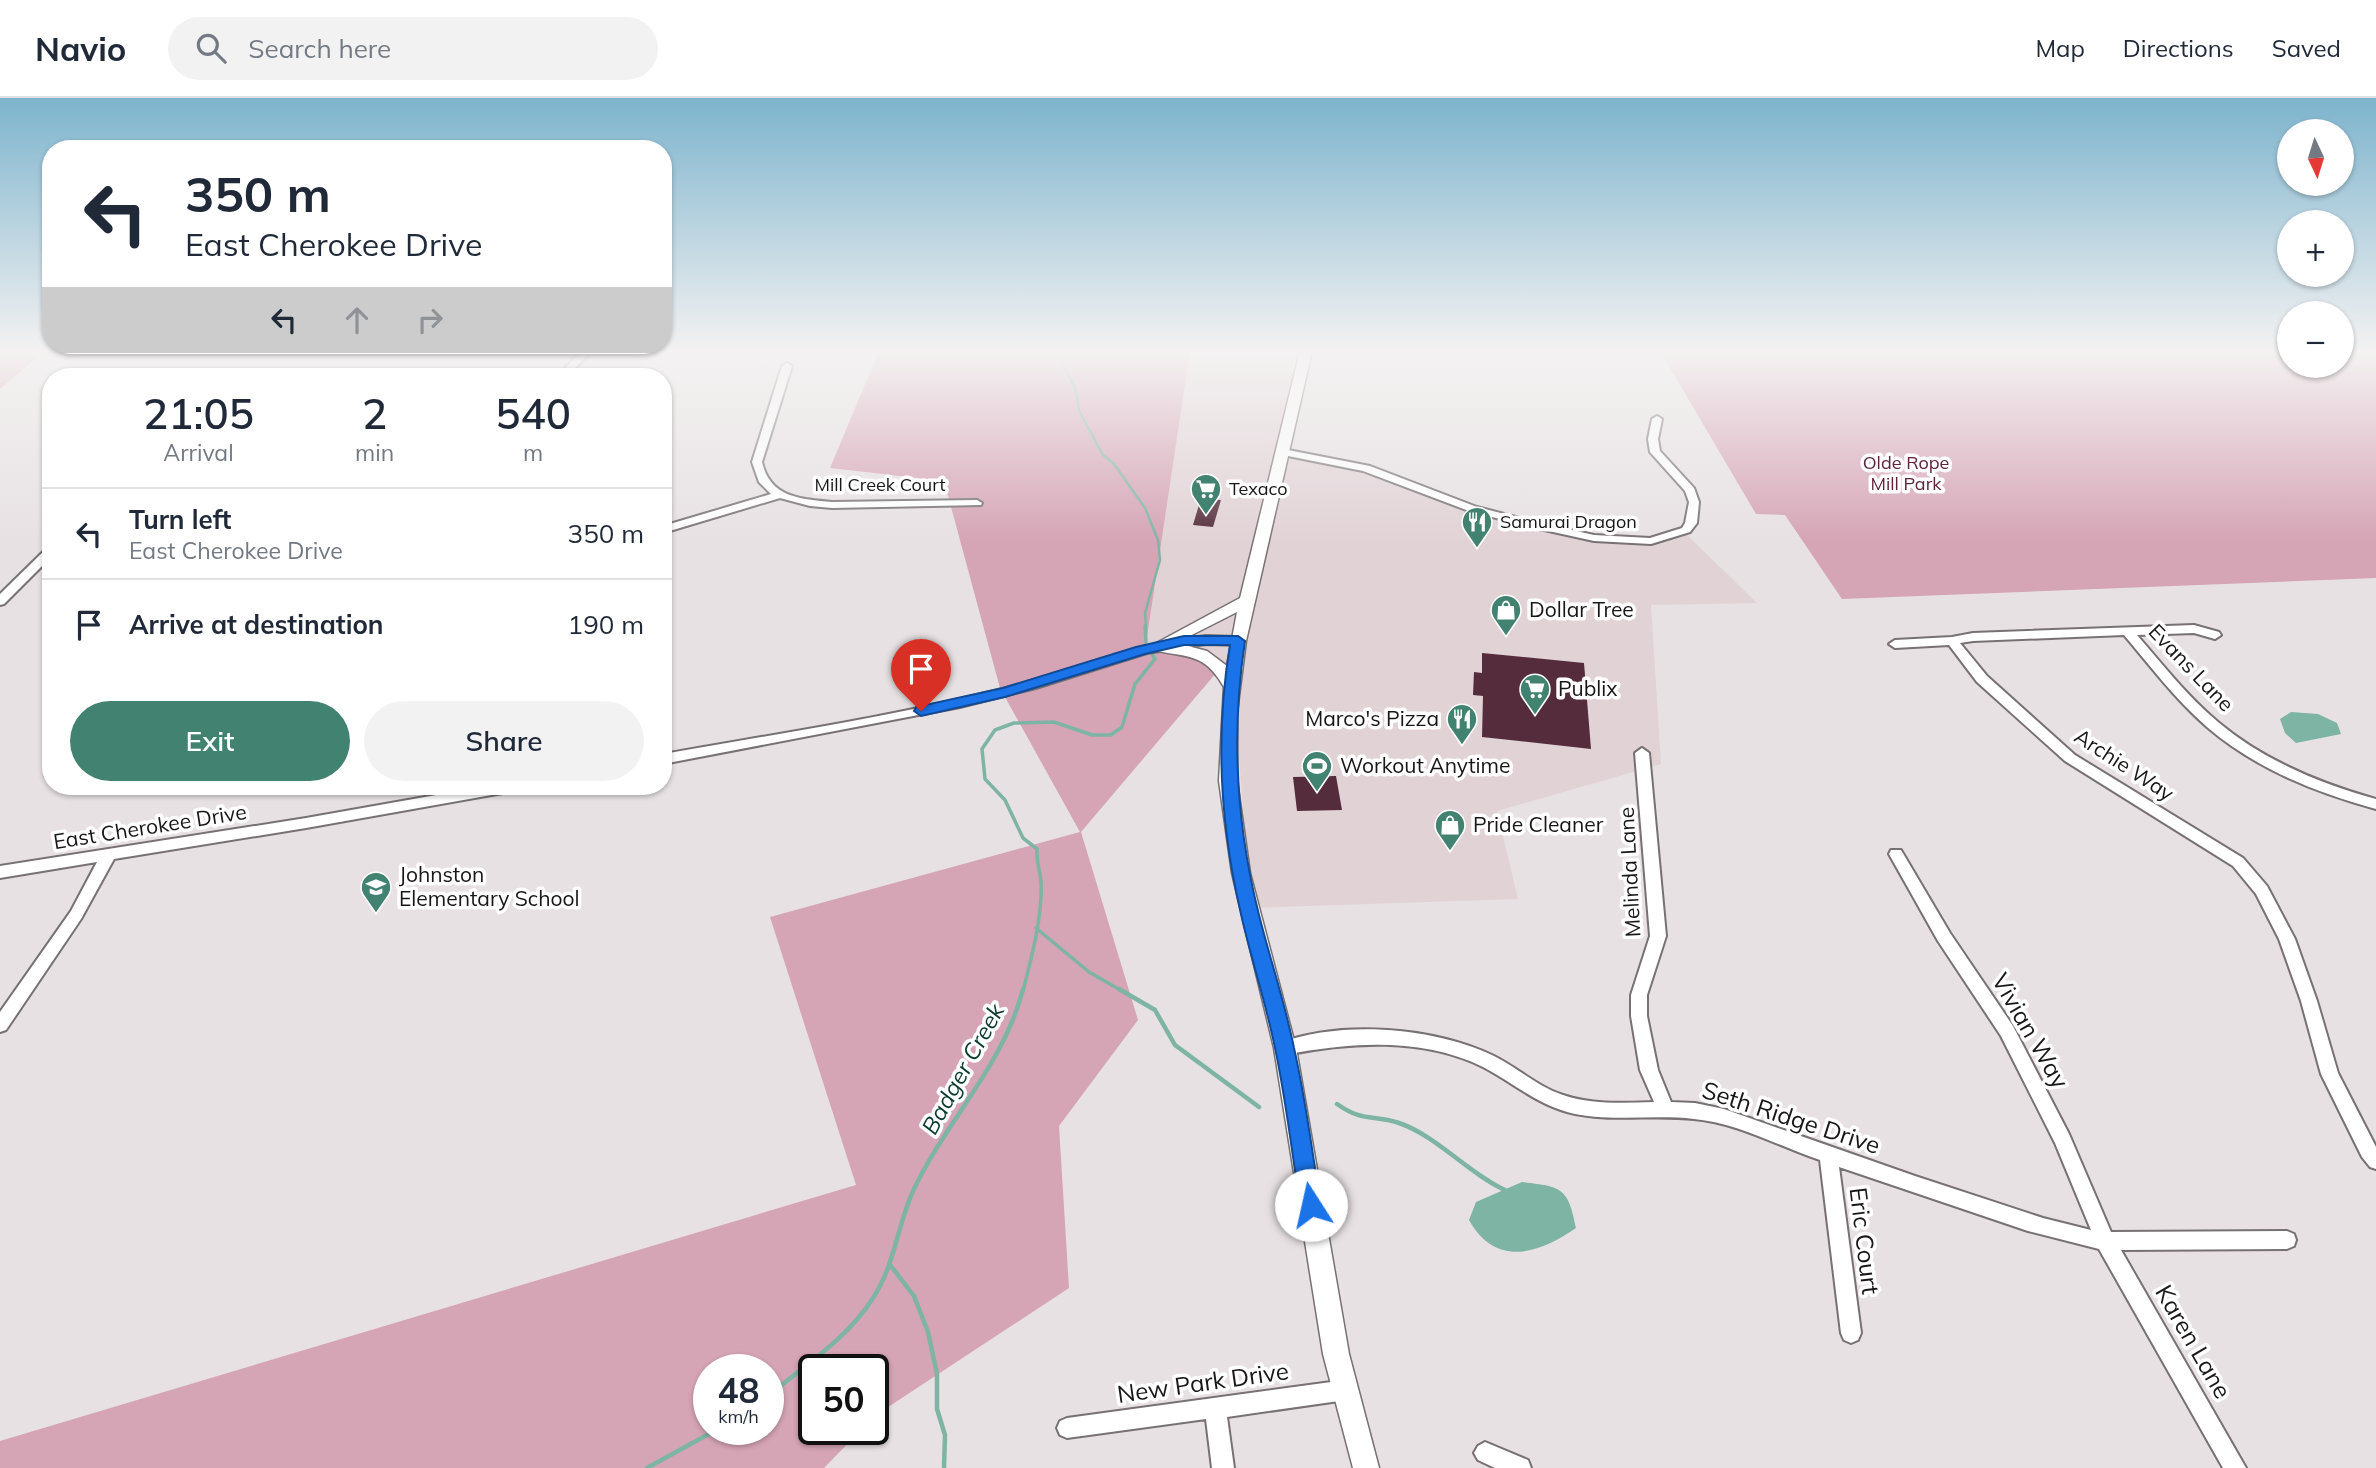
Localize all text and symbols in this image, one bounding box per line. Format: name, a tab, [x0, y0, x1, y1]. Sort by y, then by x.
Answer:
search box	[168, 17, 658, 80]
text: Navio	[35, 28, 126, 69]
icon: search	[192, 29, 230, 67]
text: Search here	[248, 32, 391, 65]
text: Map	[2035, 33, 2085, 63]
text: Directions	[2123, 33, 2234, 63]
text: Saved	[2272, 33, 2341, 63]
north arrow	[2277, 119, 2354, 196]
map controls	[2277, 119, 2354, 378]
text: 350 m	[185, 163, 331, 224]
icon: left	[70, 168, 161, 259]
button: +	[2277, 210, 2354, 287]
text: East Cherokee Drive	[185, 224, 482, 264]
icon: left	[265, 301, 303, 339]
icon: ahead	[338, 301, 376, 339]
icon: right	[411, 301, 449, 339]
button: −	[2277, 301, 2354, 378]
text: 21:05	[143, 387, 254, 440]
text: 2	[362, 387, 387, 440]
text: 540	[495, 387, 571, 440]
text: Arrival	[163, 438, 234, 467]
text: min	[355, 438, 394, 467]
text: m	[523, 438, 543, 467]
park label: Olde Rope Mill Park	[1863, 451, 1949, 495]
supermarket icon: Texaco	[1189, 472, 1223, 516]
street label: Mill Creek Court	[815, 473, 945, 496]
place label: Texaco	[1229, 477, 1288, 500]
text: Turn left	[129, 503, 231, 536]
restaurant icon: Samurai Dragon	[1460, 505, 1494, 549]
place label: Samurai Dragon	[1500, 510, 1637, 533]
icon: left	[70, 515, 108, 553]
text: 350 m	[568, 517, 644, 550]
text: East Cherokee Drive	[129, 536, 343, 565]
shop icon: Dollar Tree	[1489, 593, 1523, 637]
place label: Dollar Tree	[1529, 596, 1634, 622]
icon: arrive	[70, 606, 108, 644]
text: Arrive at destination	[129, 608, 384, 641]
text: 190 m	[568, 608, 644, 641]
street label: Evans Lane	[2144, 618, 2240, 717]
pin	[891, 639, 951, 711]
icon: arrive	[902, 650, 940, 688]
supermarket icon: Publix	[1518, 672, 1552, 716]
place label: Publix	[1558, 675, 1617, 701]
button: Exit	[70, 701, 350, 781]
button: Share	[364, 701, 644, 781]
restaurant icon: Marco's Pizza	[1445, 702, 1479, 746]
place label: Marco's Pizza	[1305, 705, 1439, 731]
street label: Archie Way	[2070, 722, 2179, 806]
sports icon: Workout Anytime	[1300, 749, 1334, 793]
place label: Workout Anytime	[1340, 752, 1510, 778]
street label: East Cherokee Drive	[51, 798, 248, 854]
street label: Melinda Lane	[1613, 806, 1645, 938]
shop icon: Pride Cleaner	[1433, 808, 1467, 852]
place label: Pride Cleaner	[1473, 811, 1604, 837]
place label: Johnston Elementary School	[399, 861, 580, 911]
school or university icon: Johnston Elementary School	[359, 870, 393, 914]
street label: Vivian Way	[1986, 968, 2076, 1094]
water label: Badger Creek	[915, 997, 1011, 1139]
street label: Seth Ridge Drive	[1699, 1074, 1884, 1160]
position arrow	[1274, 1168, 1348, 1242]
street label: Eric Court	[1844, 1186, 1886, 1296]
street label: Karen Lane	[2149, 1279, 2238, 1404]
speed limit sign: 50	[798, 1354, 889, 1445]
street label: New Park Drive	[1115, 1355, 1290, 1409]
text: 48	[717, 1368, 760, 1412]
text: km/h	[718, 1405, 759, 1428]

